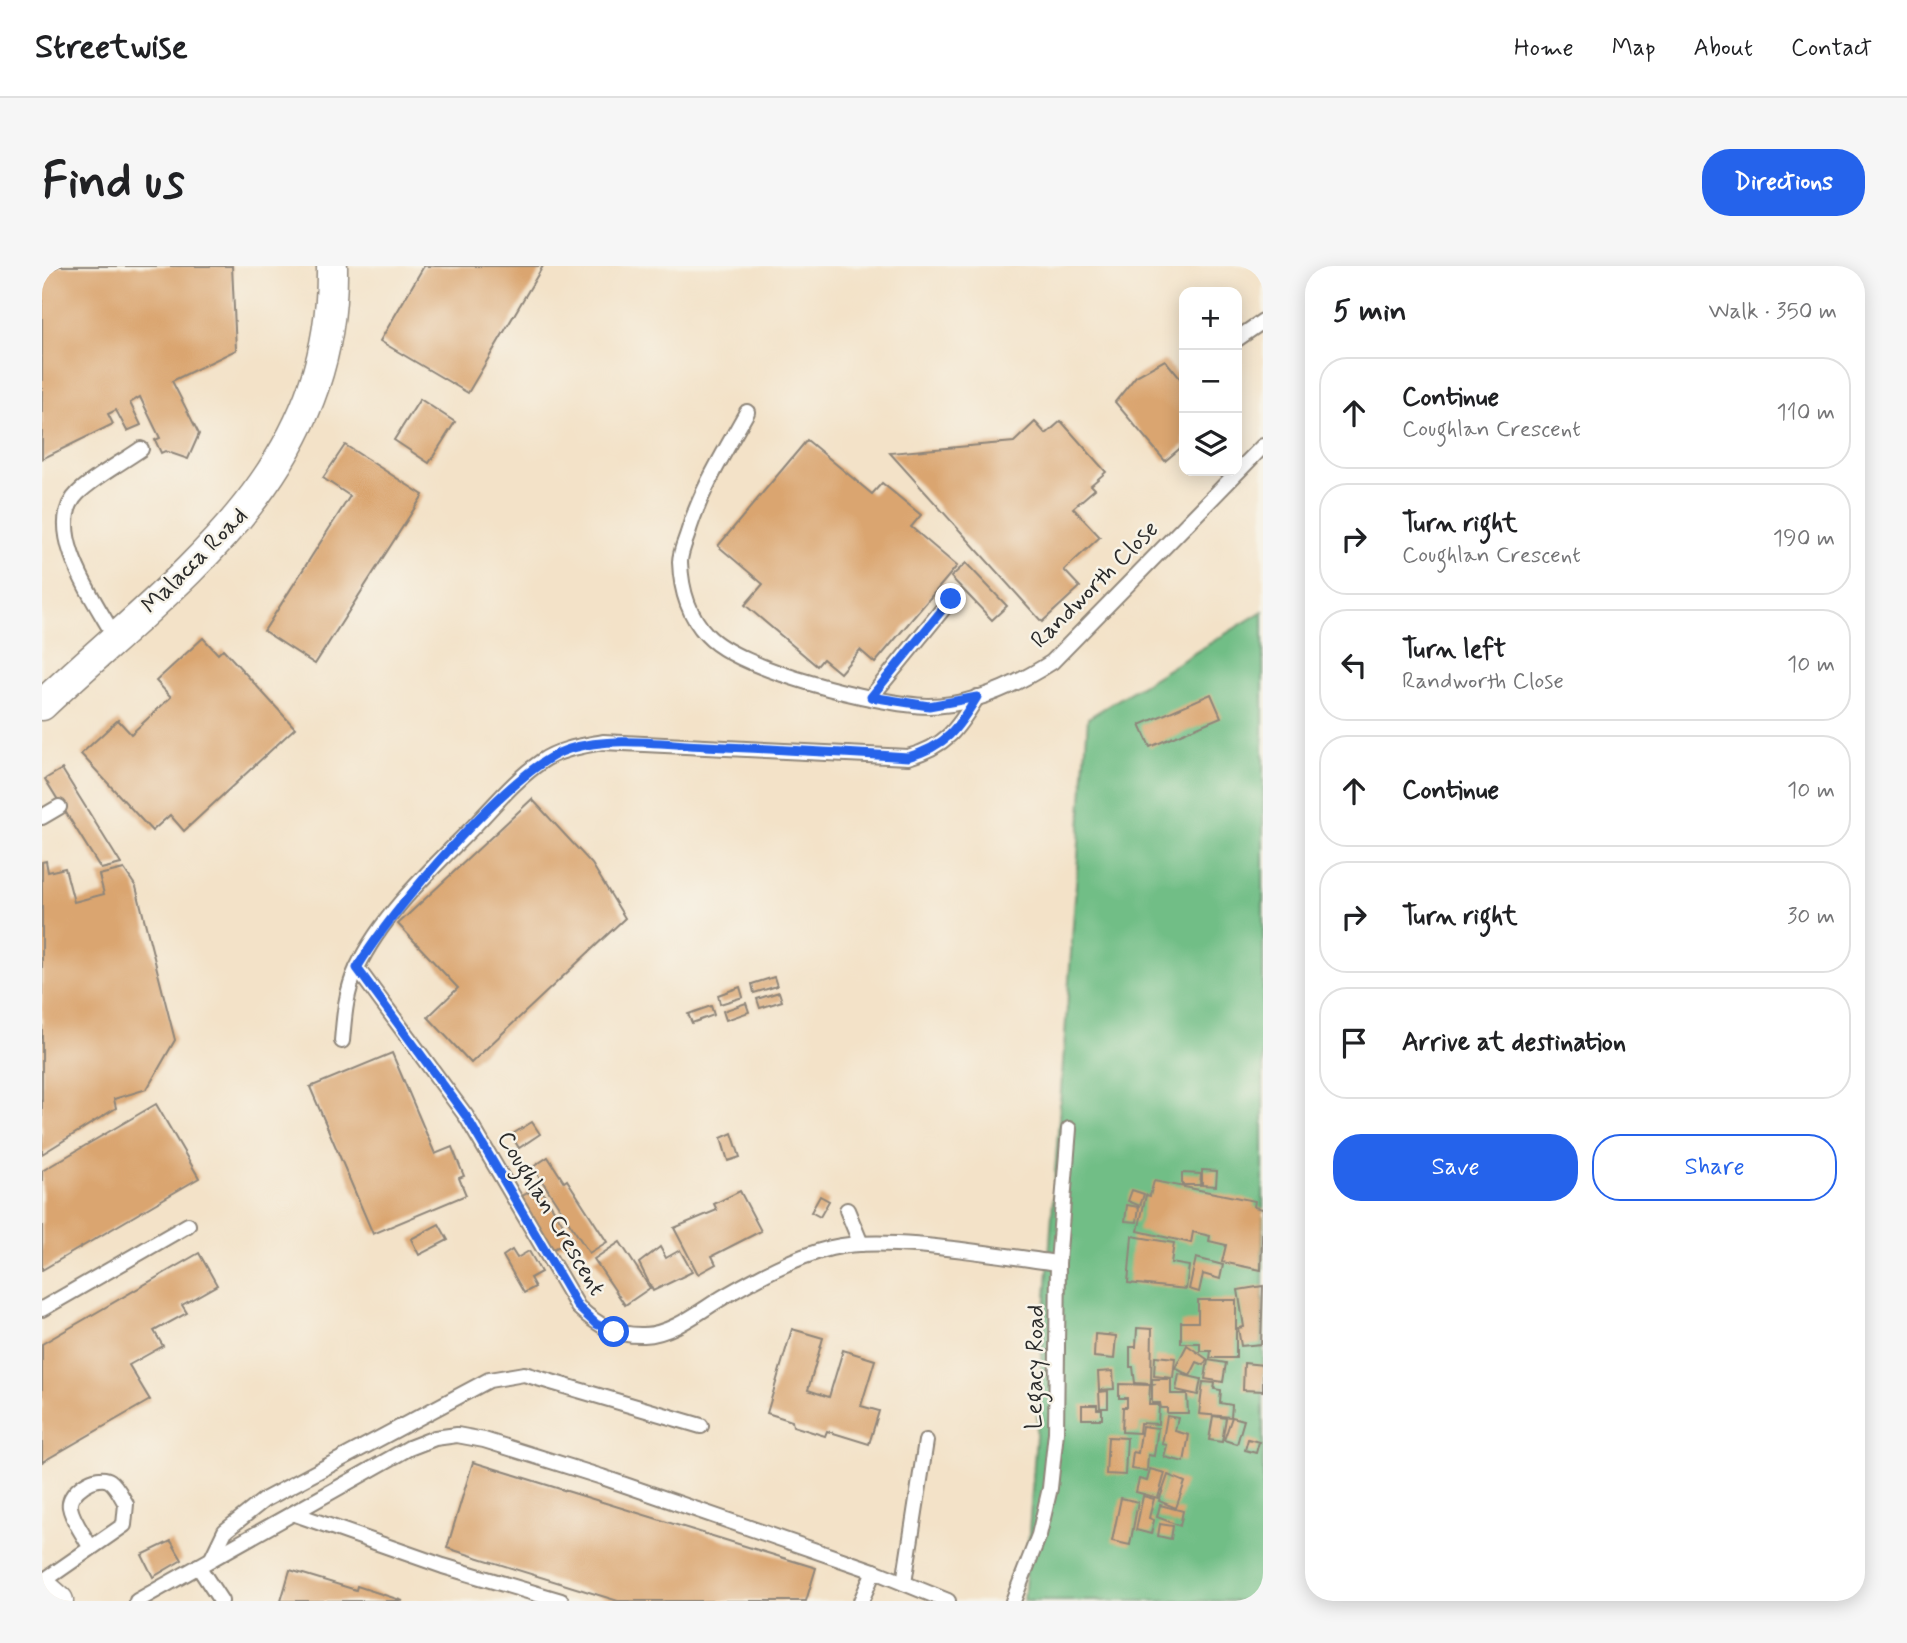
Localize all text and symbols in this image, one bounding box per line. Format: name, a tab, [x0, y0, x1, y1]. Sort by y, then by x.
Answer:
text: Streetwise	[35, 26, 188, 70]
text: Home	[1514, 33, 1574, 64]
text: Map	[1612, 33, 1656, 64]
text: About	[1694, 33, 1753, 64]
text: Contact	[1791, 33, 1872, 64]
button: Directions	[1702, 149, 1865, 216]
text: Find us	[42, 150, 185, 215]
map controls	[1179, 287, 1242, 476]
button: +	[1179, 287, 1242, 350]
text: 5 min	[1333, 292, 1407, 331]
text: Walk · 350 m	[1709, 297, 1837, 327]
button: −	[1179, 350, 1242, 413]
text: Continue	[1402, 381, 1499, 415]
icon: ahead	[1335, 394, 1373, 432]
text: 110 m	[1776, 398, 1835, 428]
button: layers	[1179, 413, 1242, 476]
text: Coughlan Crescent	[1402, 415, 1581, 445]
street label: Malacca Road	[135, 501, 255, 621]
text: Turn right	[1402, 507, 1518, 541]
street label: Randworth Close	[1024, 514, 1166, 656]
icon: right	[1335, 520, 1373, 558]
text: 190 m	[1773, 524, 1835, 554]
text: Coughlan Crescent	[1402, 541, 1581, 571]
route end	[935, 583, 966, 614]
text: Turn left	[1402, 633, 1506, 667]
icon: left	[1335, 646, 1373, 684]
text: 10 m	[1787, 650, 1835, 680]
text: Randworth Close	[1402, 667, 1564, 697]
icon: ahead	[1335, 772, 1373, 810]
text: Continue	[1402, 774, 1499, 808]
text: 10 m	[1787, 776, 1835, 806]
icon: right	[1335, 898, 1373, 936]
text: Turn right	[1402, 900, 1518, 934]
text: 30 m	[1787, 902, 1835, 932]
icon: arrive	[1335, 1024, 1373, 1062]
text: Arrive at destination	[1402, 1026, 1626, 1060]
street label: Coughlan Crescent	[487, 1126, 612, 1303]
button: Save	[1333, 1134, 1578, 1201]
button: Share	[1592, 1134, 1837, 1201]
street label: Legacy Road	[1019, 1304, 1055, 1430]
route start	[598, 1316, 629, 1347]

